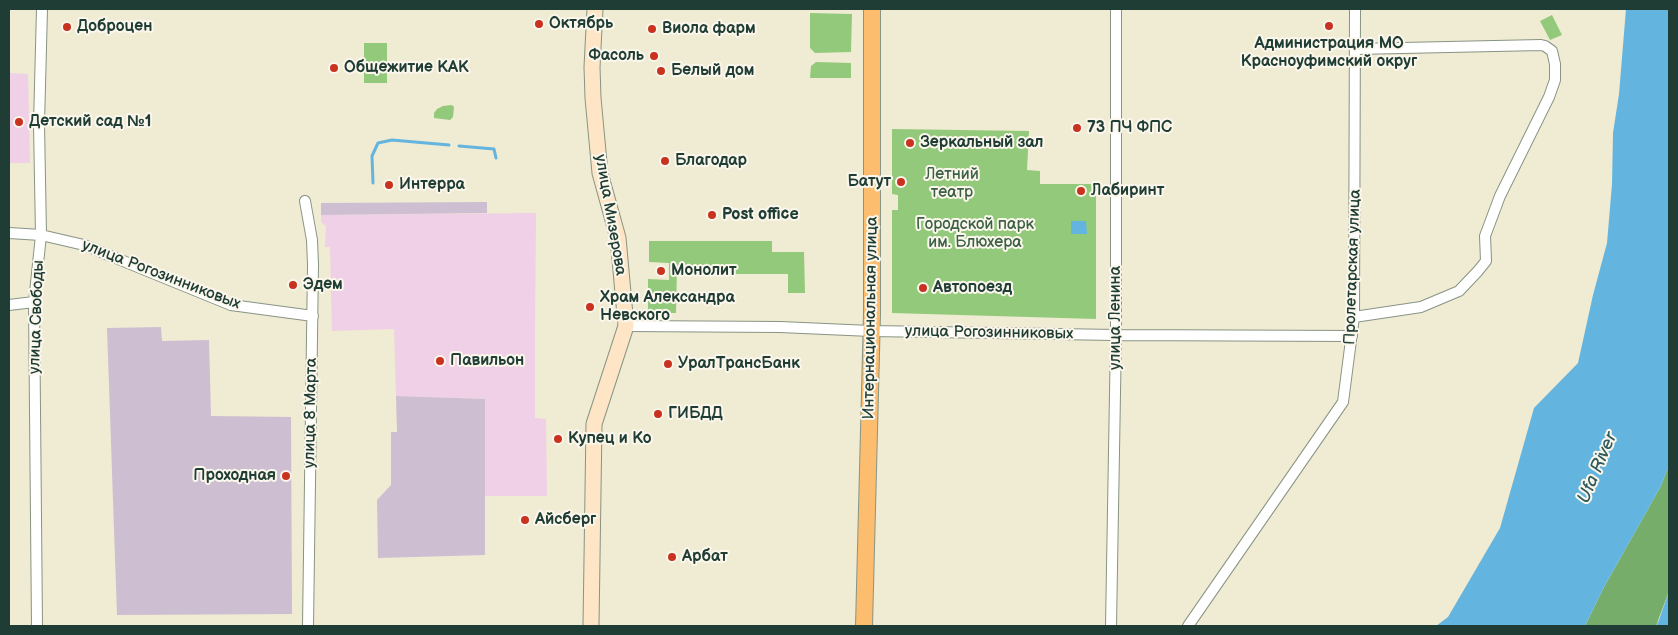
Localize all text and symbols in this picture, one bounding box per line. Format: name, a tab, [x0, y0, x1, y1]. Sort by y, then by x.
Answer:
place label: Октябрь	[549, 14, 613, 34]
place label: Доброцен	[77, 17, 152, 37]
marker: Октябрь	[533, 18, 545, 30]
place label: Виола фарм	[662, 19, 756, 39]
marker: Администрация МО Красноуфимский округ	[1323, 20, 1335, 32]
marker: Доброцен	[61, 21, 73, 33]
marker: Виола фарм	[646, 23, 658, 35]
place label: Администрация МО Красноуфимский округ	[1241, 34, 1417, 72]
place label: Фасоль	[589, 46, 644, 66]
marker: Фасоль	[648, 50, 660, 62]
place label: Общежитие КАК	[344, 58, 469, 78]
place label: Белый дом	[671, 61, 754, 81]
marker: Общежитие КАК	[328, 62, 340, 74]
marker: Белый дом	[655, 65, 667, 77]
place label: Детский сад №1	[29, 112, 152, 132]
marker: Детский сад №1	[13, 116, 25, 128]
place label: 73 ПЧ ФПС	[1087, 118, 1172, 138]
marker: 73 ПЧ ФПС	[1071, 122, 1083, 134]
place label: Зеркальный зал	[920, 133, 1043, 153]
marker: Зеркальный зал	[904, 137, 916, 149]
place label: Благодар	[675, 151, 747, 171]
street label: улица Мизерова	[590, 153, 630, 277]
marker: Благодар	[659, 155, 671, 167]
park label: Летний театр	[925, 165, 979, 203]
place label: Батут	[847, 172, 891, 192]
place label: Интерра	[399, 175, 465, 195]
marker: Батут	[895, 176, 907, 188]
marker: Интерра	[383, 179, 395, 191]
place label: Лабиринт	[1091, 181, 1164, 201]
marker: Лабиринт	[1075, 185, 1087, 197]
street label: Пролетарская улица	[1341, 189, 1365, 345]
place label: Post office	[722, 205, 799, 225]
marker: Post office	[706, 209, 718, 221]
park label: Городской парк им. Блюхера	[916, 215, 1034, 253]
street label: Интернациональная улица	[860, 216, 882, 420]
street label: улица Рогозинниковых	[79, 236, 243, 314]
street label: улица Свободы	[25, 260, 49, 374]
place label: Монолит	[671, 261, 737, 281]
marker: Монолит	[655, 265, 667, 277]
street label: улица Ленина	[1106, 266, 1126, 370]
place label: Эдем	[303, 275, 343, 295]
place label: Автопоезд	[933, 278, 1012, 298]
marker: Эдем	[287, 279, 299, 291]
marker: Автопоезд	[917, 282, 929, 294]
place label: Храм Александра Невского	[600, 288, 735, 326]
marker: Храм Александра Невского	[584, 301, 596, 313]
street label: улица Рогозинниковых	[905, 322, 1073, 344]
place label: Павильон	[450, 351, 524, 371]
place label: УралТрансБанк	[678, 354, 800, 374]
marker: Павильон	[434, 355, 446, 367]
street label: улица 8 Марта	[300, 358, 322, 468]
marker: УралТрансБанк	[662, 358, 674, 370]
place label: ГИБДД	[668, 404, 723, 424]
marker: ГИБДД	[652, 408, 664, 420]
place label: Купец и Ко	[568, 429, 652, 449]
water label: Ufa River	[1573, 429, 1623, 507]
marker: Купец и Ко	[552, 433, 564, 445]
place label: Проходная	[193, 466, 276, 486]
marker: Проходная	[280, 470, 292, 482]
place label: Айсберг	[535, 510, 596, 530]
marker: Айсберг	[519, 514, 531, 526]
place label: Арбат	[682, 547, 728, 567]
marker: Арбат	[666, 551, 678, 563]

